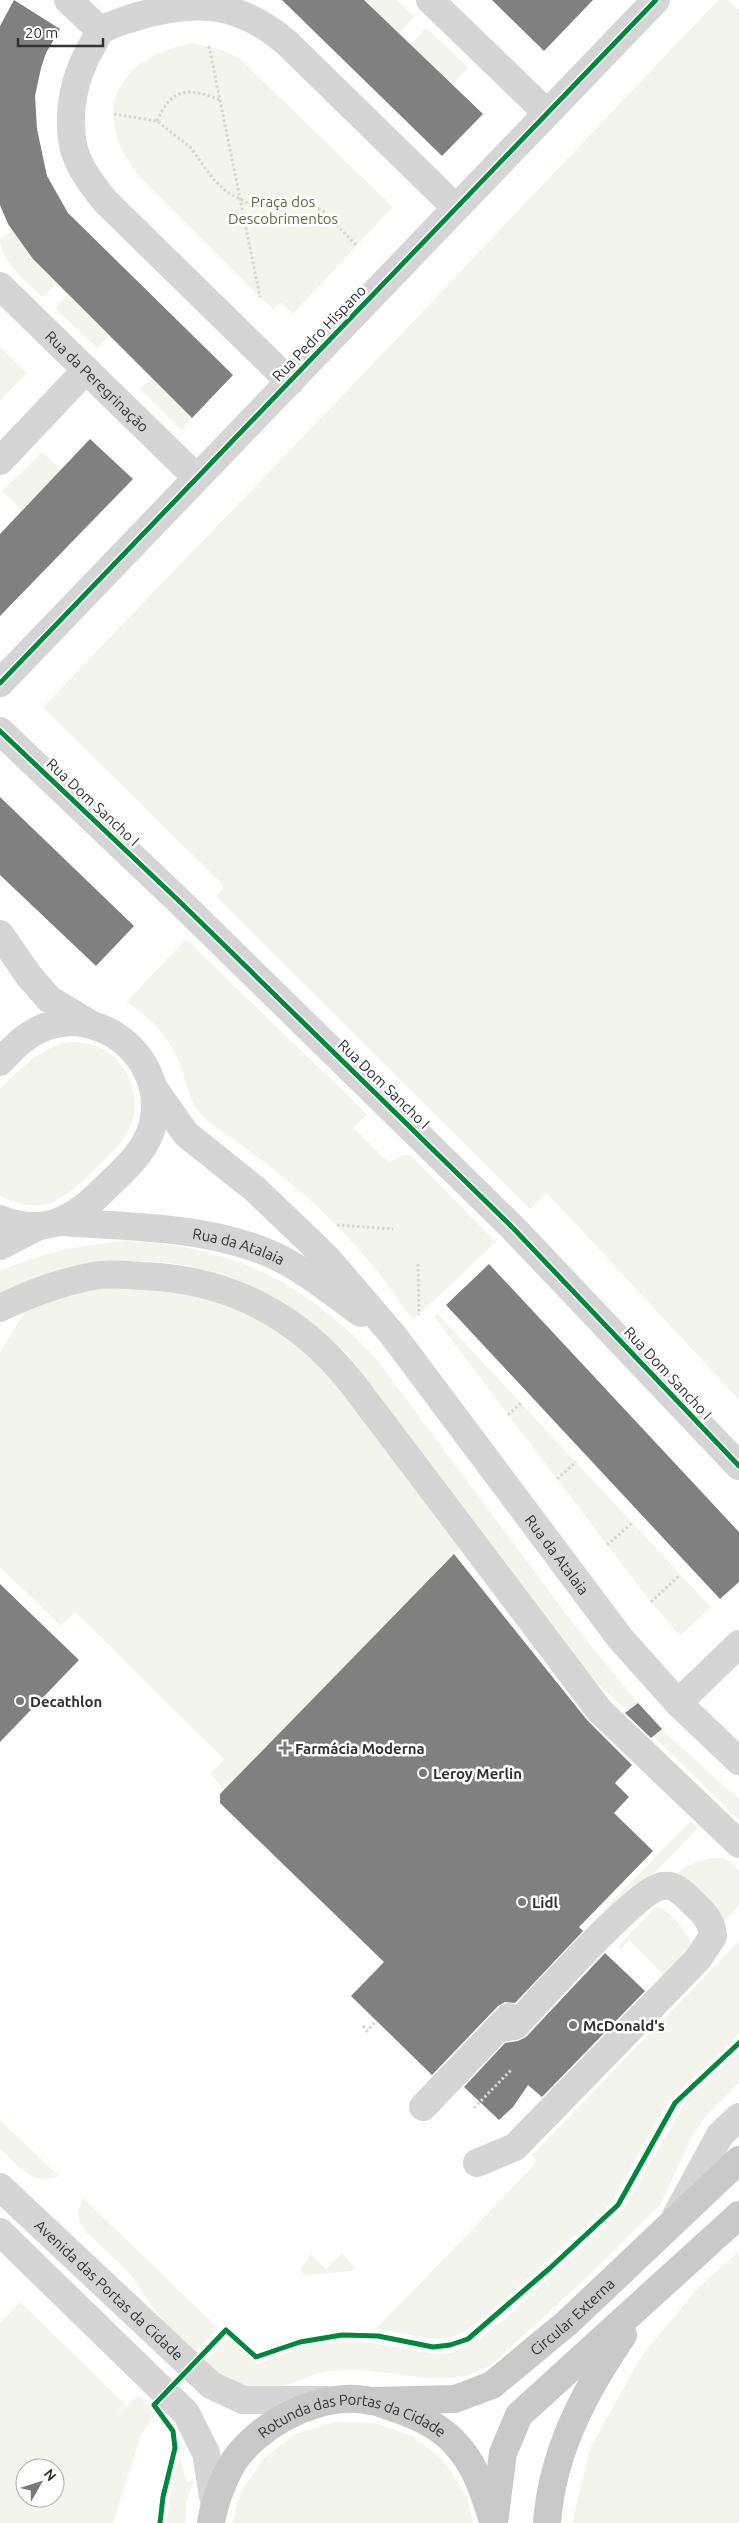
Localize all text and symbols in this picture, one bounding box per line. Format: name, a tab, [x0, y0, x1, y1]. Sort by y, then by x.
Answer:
scale bar	[18, 15, 102, 47]
text: 20 m	[25, 24, 58, 41]
park label: Praça dos Descobrimentos	[228, 193, 338, 227]
street label: Rua Pedro Hispano	[269, 281, 369, 385]
street label: Rua da Peregrinação	[42, 327, 153, 435]
street label: Rua Dom Sancho I	[43, 755, 143, 849]
street label: Rua Dom Sancho I	[335, 1036, 433, 1132]
street label: Rua da Atalaia	[191, 1224, 288, 1268]
street label: Rua Dom Sancho I	[621, 1323, 715, 1423]
street label: Rua da Atalaia	[522, 1511, 593, 1598]
place label: Decathlon	[30, 1693, 102, 1710]
marker: Decathlon	[14, 1695, 26, 1707]
place label: Farmácia Moderna	[295, 1740, 425, 1757]
marker: Farmácia Moderna	[279, 1742, 291, 1754]
place label: Leroy Merlin	[433, 1765, 522, 1782]
marker: Leroy Merlin	[417, 1767, 429, 1779]
place label: Lidl	[532, 1894, 558, 1911]
marker: Lidl	[516, 1896, 528, 1908]
place label: McDonald's	[583, 2017, 665, 2034]
marker: McDonald's	[567, 2019, 579, 2031]
street label: Avenida das Portas da Cidade	[32, 2216, 187, 2363]
street label: Circular Externa	[526, 2274, 618, 2358]
text: Rotunda das Portas da Cidade	[254, 2390, 450, 2441]
street label: Rotunda das Portas da Cidade	[252, 2430, 452, 2448]
north arrow	[15, 2458, 65, 2508]
text: N	[41, 2466, 60, 2484]

